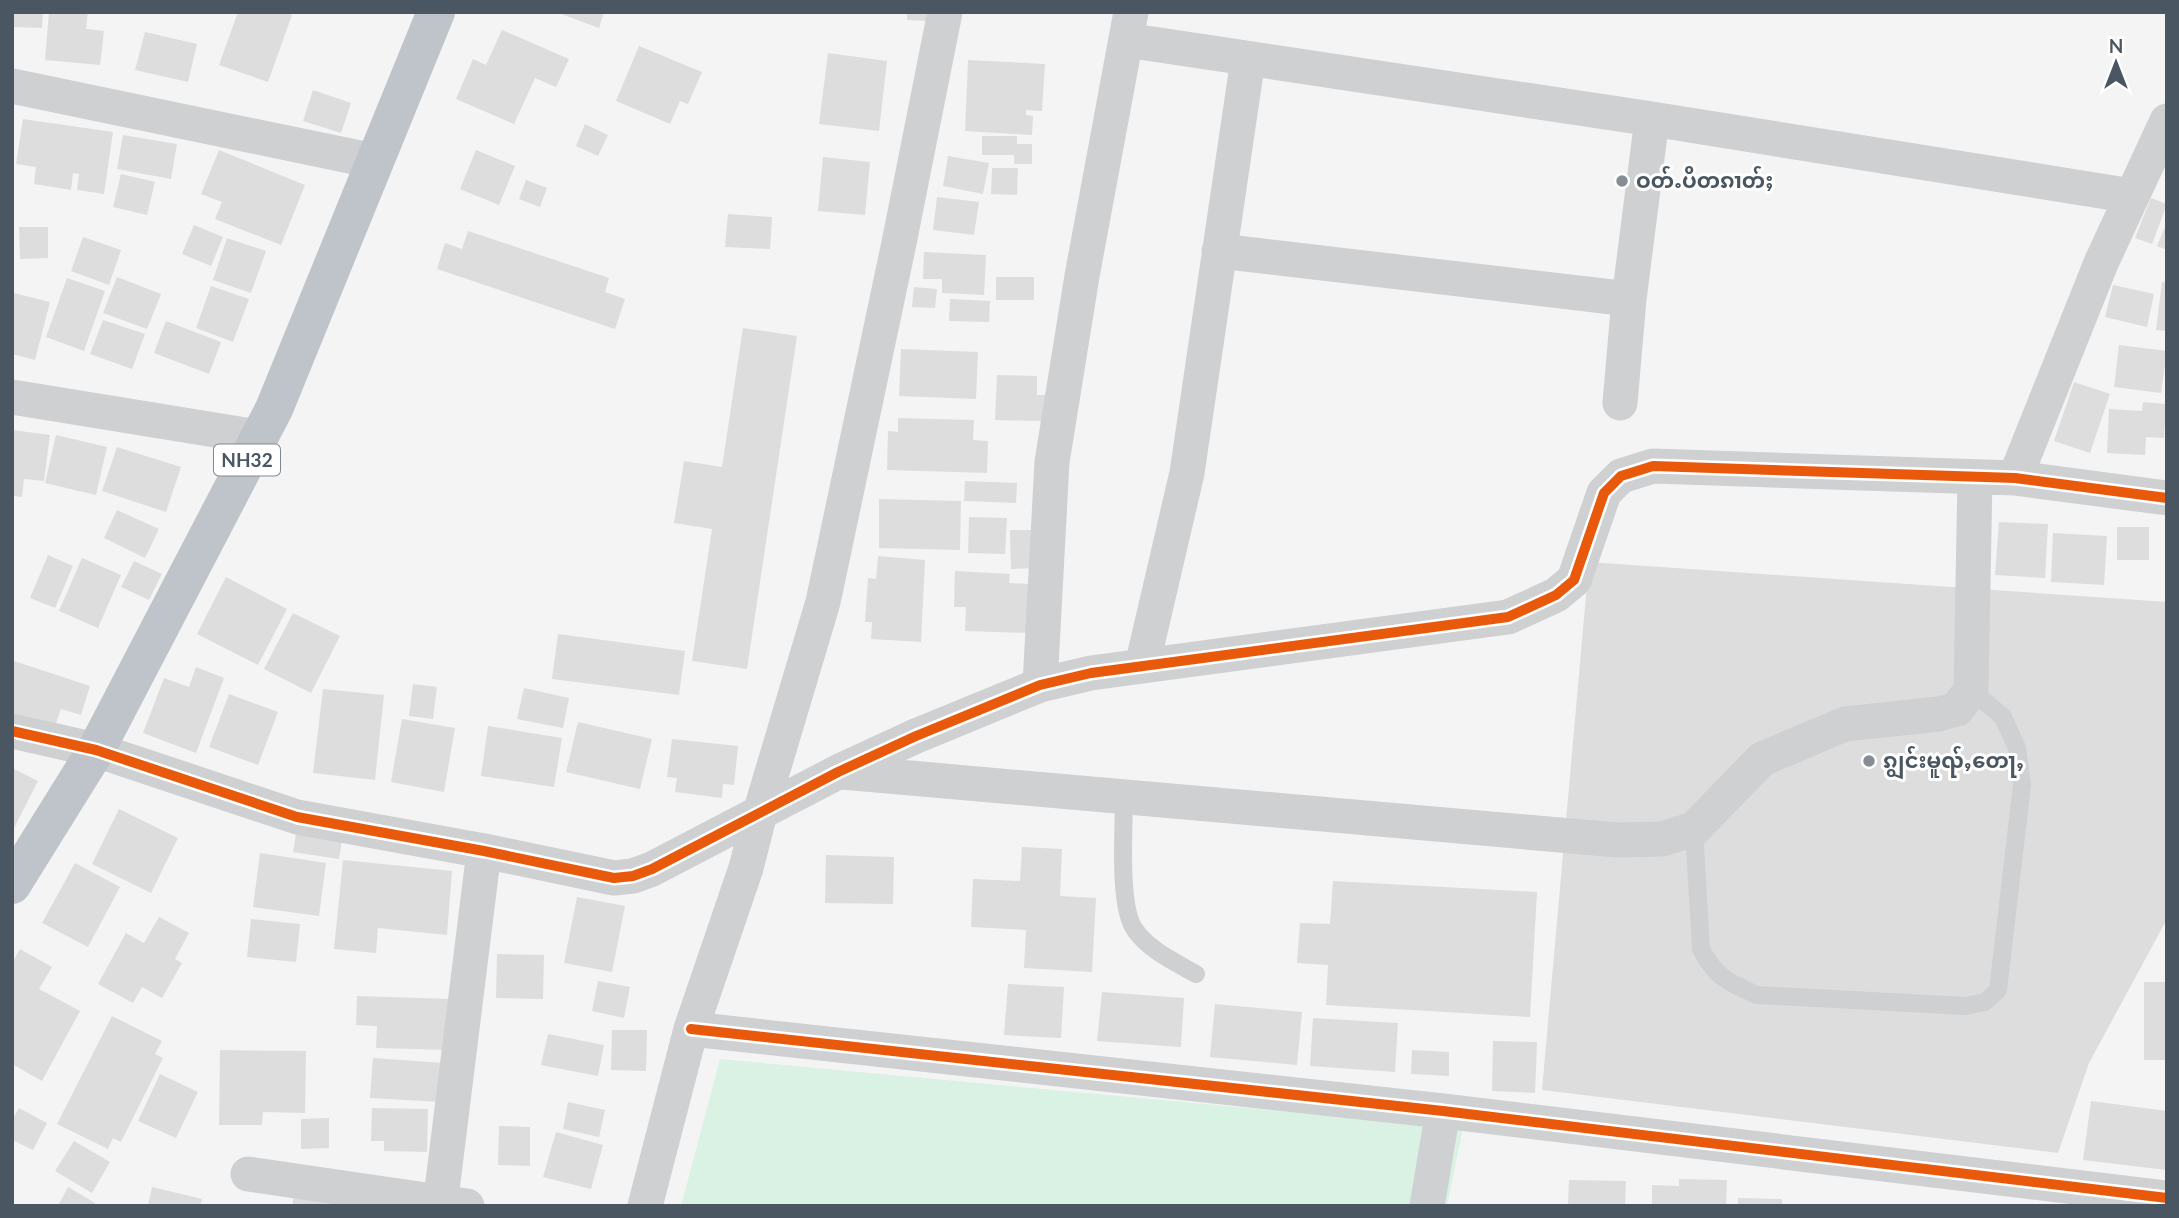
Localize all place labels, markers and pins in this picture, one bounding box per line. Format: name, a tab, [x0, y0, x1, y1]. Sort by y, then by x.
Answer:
place label: ဝတ်ႉပိတၵၢတ်ႈ	[1636, 165, 1773, 192]
marker: ဝတ်ႉပိတၵၢတ်ႈ	[1614, 173, 1630, 189]
place label: ၵျွင်းမူၺ်ႇတေႃႇ	[1883, 745, 2024, 780]
marker: ၵျွင်းမူၺ်ႇတေႃႇ	[1861, 753, 1877, 769]

